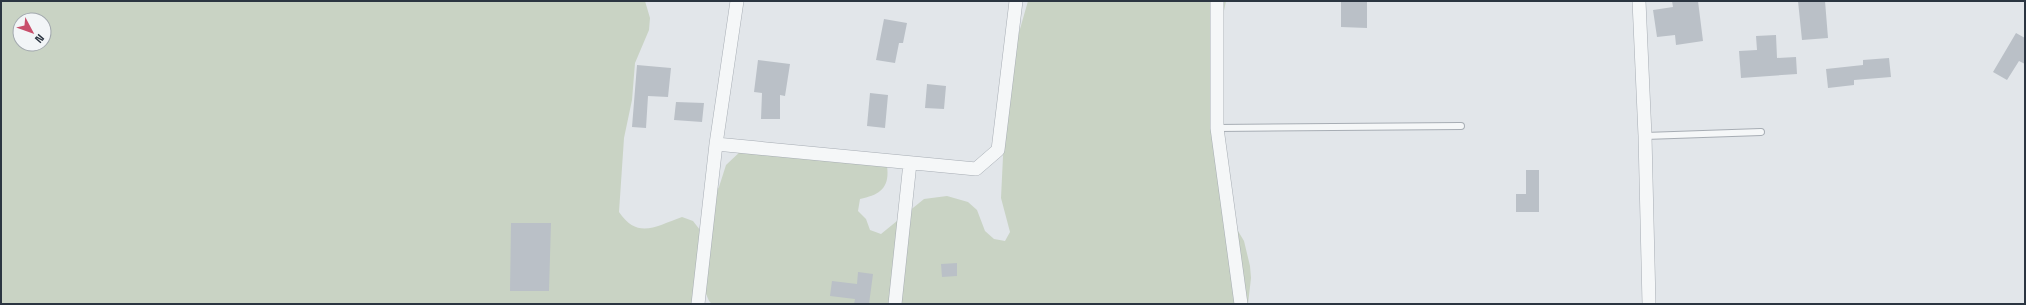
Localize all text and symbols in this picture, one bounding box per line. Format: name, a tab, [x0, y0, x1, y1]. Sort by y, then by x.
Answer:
north arrow	[12, 12, 52, 52]
text: N	[32, 31, 47, 46]

